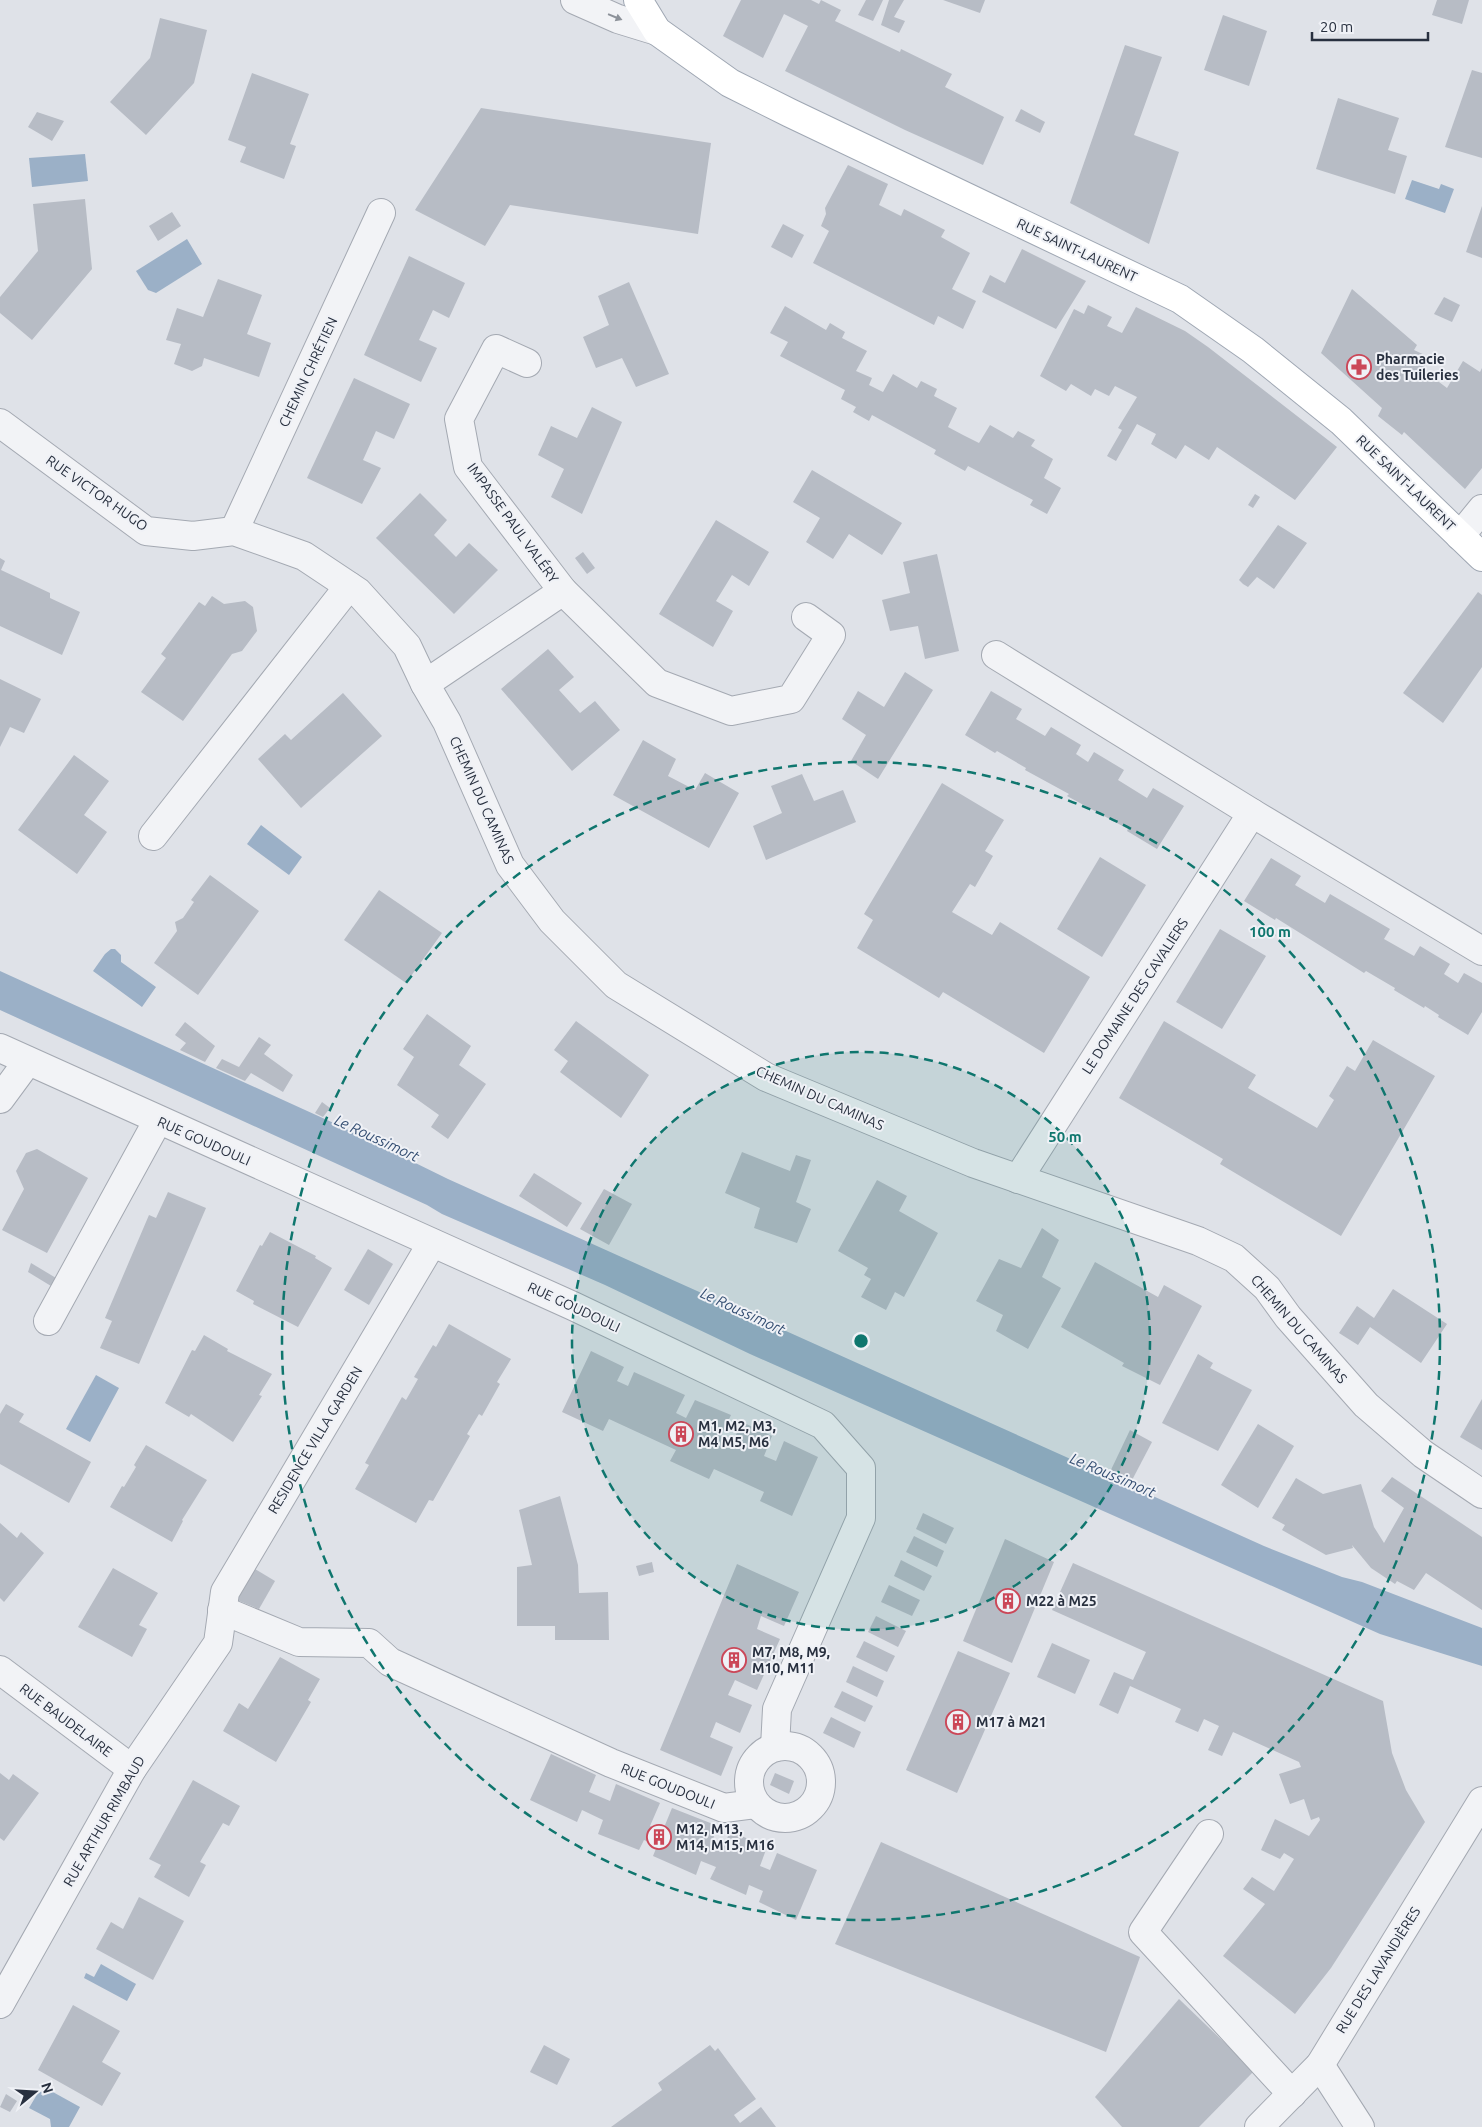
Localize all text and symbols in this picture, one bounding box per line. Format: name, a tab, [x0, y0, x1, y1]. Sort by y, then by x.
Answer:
scale bar	[1312, 10, 1428, 42]
one-way arrow	[608, 14, 622, 22]
text: 20 m	[1320, 18, 1353, 35]
street label: RUE SAINT-LAURENT	[1014, 215, 1140, 285]
street label: CHEMIN CHRÉTIEN	[275, 314, 340, 429]
place label: Pharmacie des Tuileries	[1376, 351, 1459, 383]
pharmacy icon: Pharmacie des Tuileries	[1346, 354, 1372, 380]
street label: RUE SAINT-LAURENT	[1353, 432, 1459, 534]
street label: RUE VICTOR HUGO	[43, 452, 151, 534]
street label: IMPASSE PAUL VALÉRY	[464, 459, 563, 586]
street label: CHEMIN DU CAMINAS	[447, 734, 517, 866]
street label: LE DOMAINE DES CAVALIERS	[1079, 915, 1191, 1077]
text: 100 m	[1249, 923, 1291, 940]
street label: CHEMIN DU CAMINAS	[754, 1063, 886, 1133]
water label: Le Roussimort	[332, 1111, 422, 1165]
street label: RUE GOUDOULI	[155, 1113, 253, 1169]
text: 50 m	[1048, 1128, 1082, 1145]
street label: CHEMIN DU CAMINAS	[1248, 1272, 1350, 1386]
street label: RUE GOUDOULI	[525, 1279, 623, 1335]
water label: Le Roussimort	[698, 1284, 788, 1338]
centre of rings	[852, 1332, 870, 1350]
street label: RESIDENCE VILLA GARDEN	[265, 1363, 365, 1517]
place label: M1, M2, M3, M4 M5, M6	[698, 1418, 776, 1450]
building icon: M1, M2, M3, M4 M5, M6	[668, 1421, 694, 1447]
water label: Le Roussimort	[1068, 1449, 1159, 1501]
building icon: M22 à M25	[995, 1588, 1021, 1614]
place label: M22 à M25	[1026, 1593, 1097, 1609]
place label: M7, M8, M9, M10, M11	[752, 1644, 830, 1676]
building icon: M7, M8, M9, M10, M11	[721, 1647, 747, 1673]
street label: RUE BAUDELAIRE	[17, 1680, 115, 1760]
building icon: M17 à M21	[945, 1709, 971, 1735]
place label: M17 à M21	[976, 1714, 1047, 1730]
street label: RUE ARTHUR RIMBAUD	[60, 1753, 148, 1889]
street label: RUE GOUDOULI	[619, 1760, 717, 1812]
place label: M12, M13, M14, M15, M16	[676, 1821, 774, 1853]
building icon: M12, M13, M14, M15, M16	[646, 1824, 672, 1850]
street label: RUE DES LAVANDIÈRES	[1332, 1903, 1423, 2036]
north arrow	[10, 2067, 60, 2117]
text: N	[38, 2081, 57, 2095]

